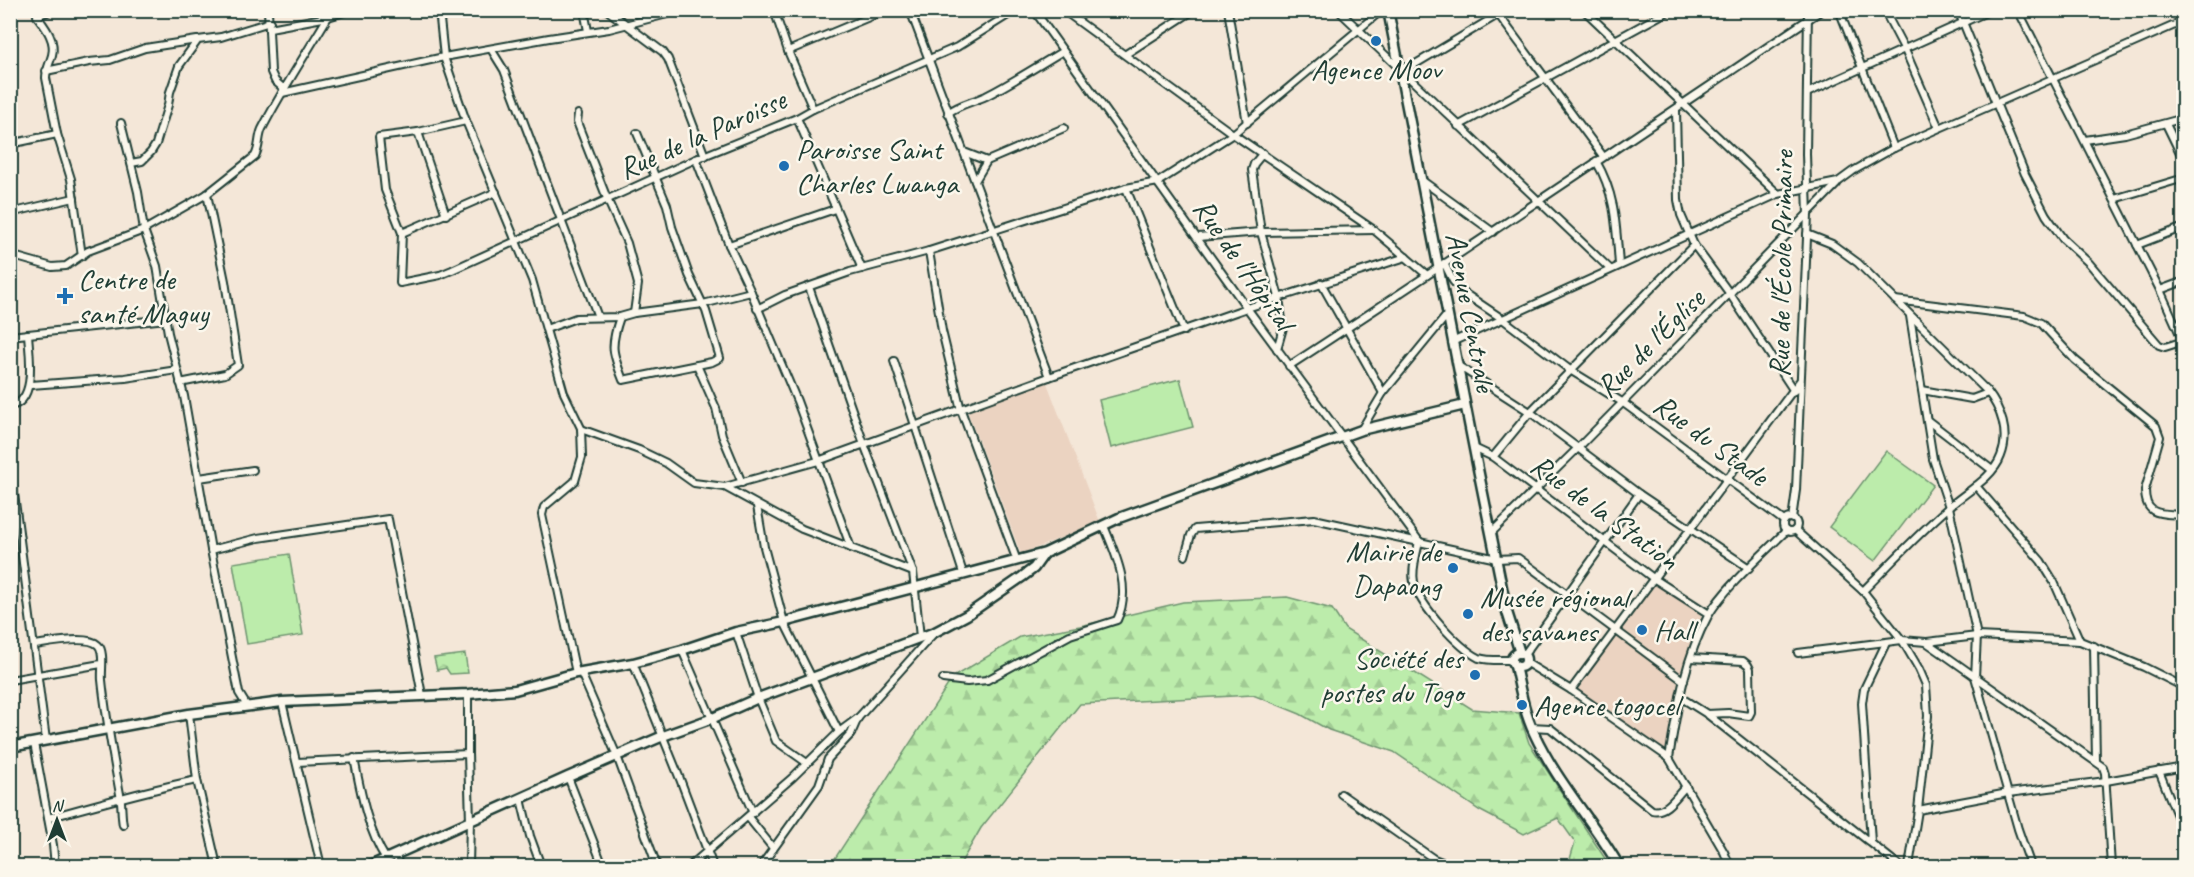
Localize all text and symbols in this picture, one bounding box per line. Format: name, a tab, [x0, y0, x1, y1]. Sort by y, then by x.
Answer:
marker: Agence Moov	[1369, 34, 1383, 48]
place label: Agence Moov	[1311, 50, 1444, 88]
street label: Rue de la Paroisse	[612, 79, 794, 188]
place label: Paroisse Saint Charles Lwanga	[796, 130, 960, 202]
street label: Rue de l'École Primaire	[1760, 148, 1802, 378]
marker: Paroisse Saint Charles Lwanga	[777, 159, 791, 173]
street label: Rue de l'Hôpital	[1185, 191, 1306, 341]
street label: Avenue Centrale	[1437, 229, 1505, 397]
place label: Centre de santé Maguy	[78, 260, 210, 332]
street label: Rue de l'Église	[1588, 279, 1714, 405]
marker: Centre de santé Maguy	[56, 287, 74, 305]
street label: Rue du Stade	[1646, 386, 1778, 496]
street label: Rue de la Station	[1524, 446, 1687, 579]
place label: Mairie de Dapaong	[1346, 532, 1443, 604]
marker: Mairie de Dapaong	[1446, 561, 1460, 575]
place label: Musée régional des savanes	[1480, 578, 1633, 650]
marker: Musée régional des savanes	[1461, 607, 1475, 621]
place label: Hall	[1654, 611, 1699, 649]
marker: Hall	[1635, 623, 1649, 637]
place label: Société des postes du Togo	[1321, 639, 1466, 711]
marker: Société des postes du Togo	[1468, 668, 1482, 682]
place label: Agence togocel	[1534, 686, 1684, 724]
marker: Agence togocel	[1515, 698, 1529, 712]
north arrow	[27, 790, 87, 850]
text: N	[52, 796, 65, 816]

